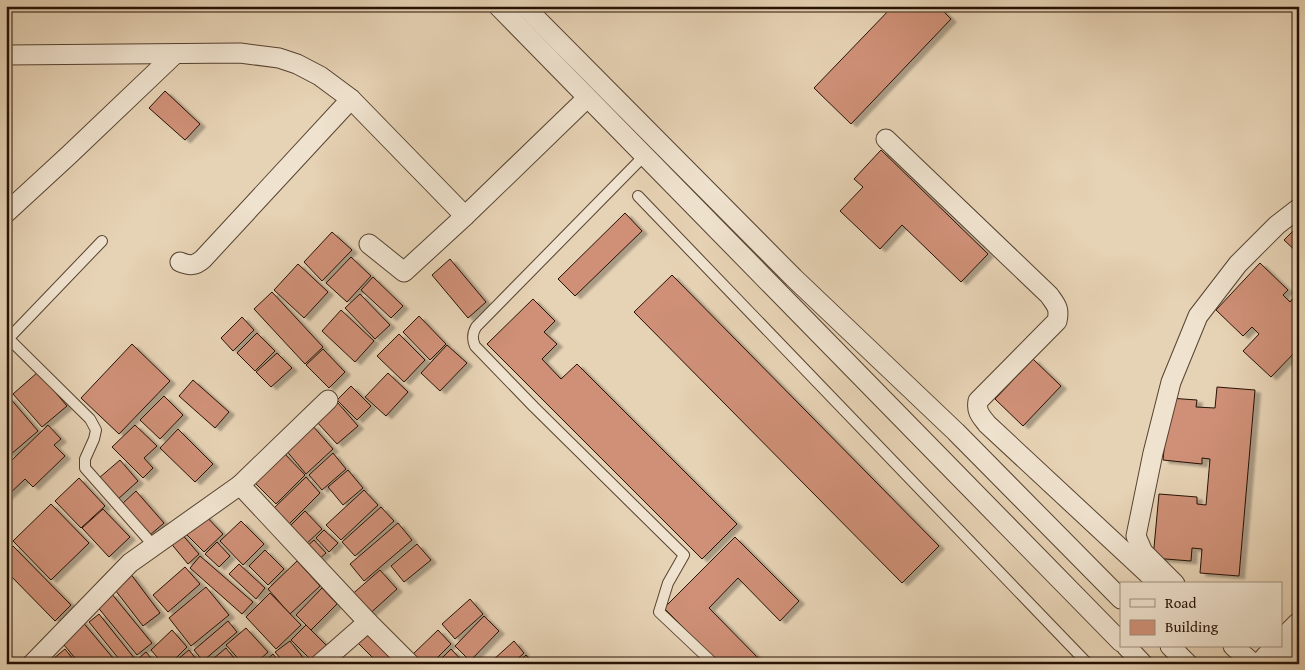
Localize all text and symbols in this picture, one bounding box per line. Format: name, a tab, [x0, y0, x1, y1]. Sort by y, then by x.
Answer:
legend	[1120, 582, 1282, 648]
text: Road	[1165, 592, 1196, 613]
text: Building	[1165, 616, 1219, 637]

